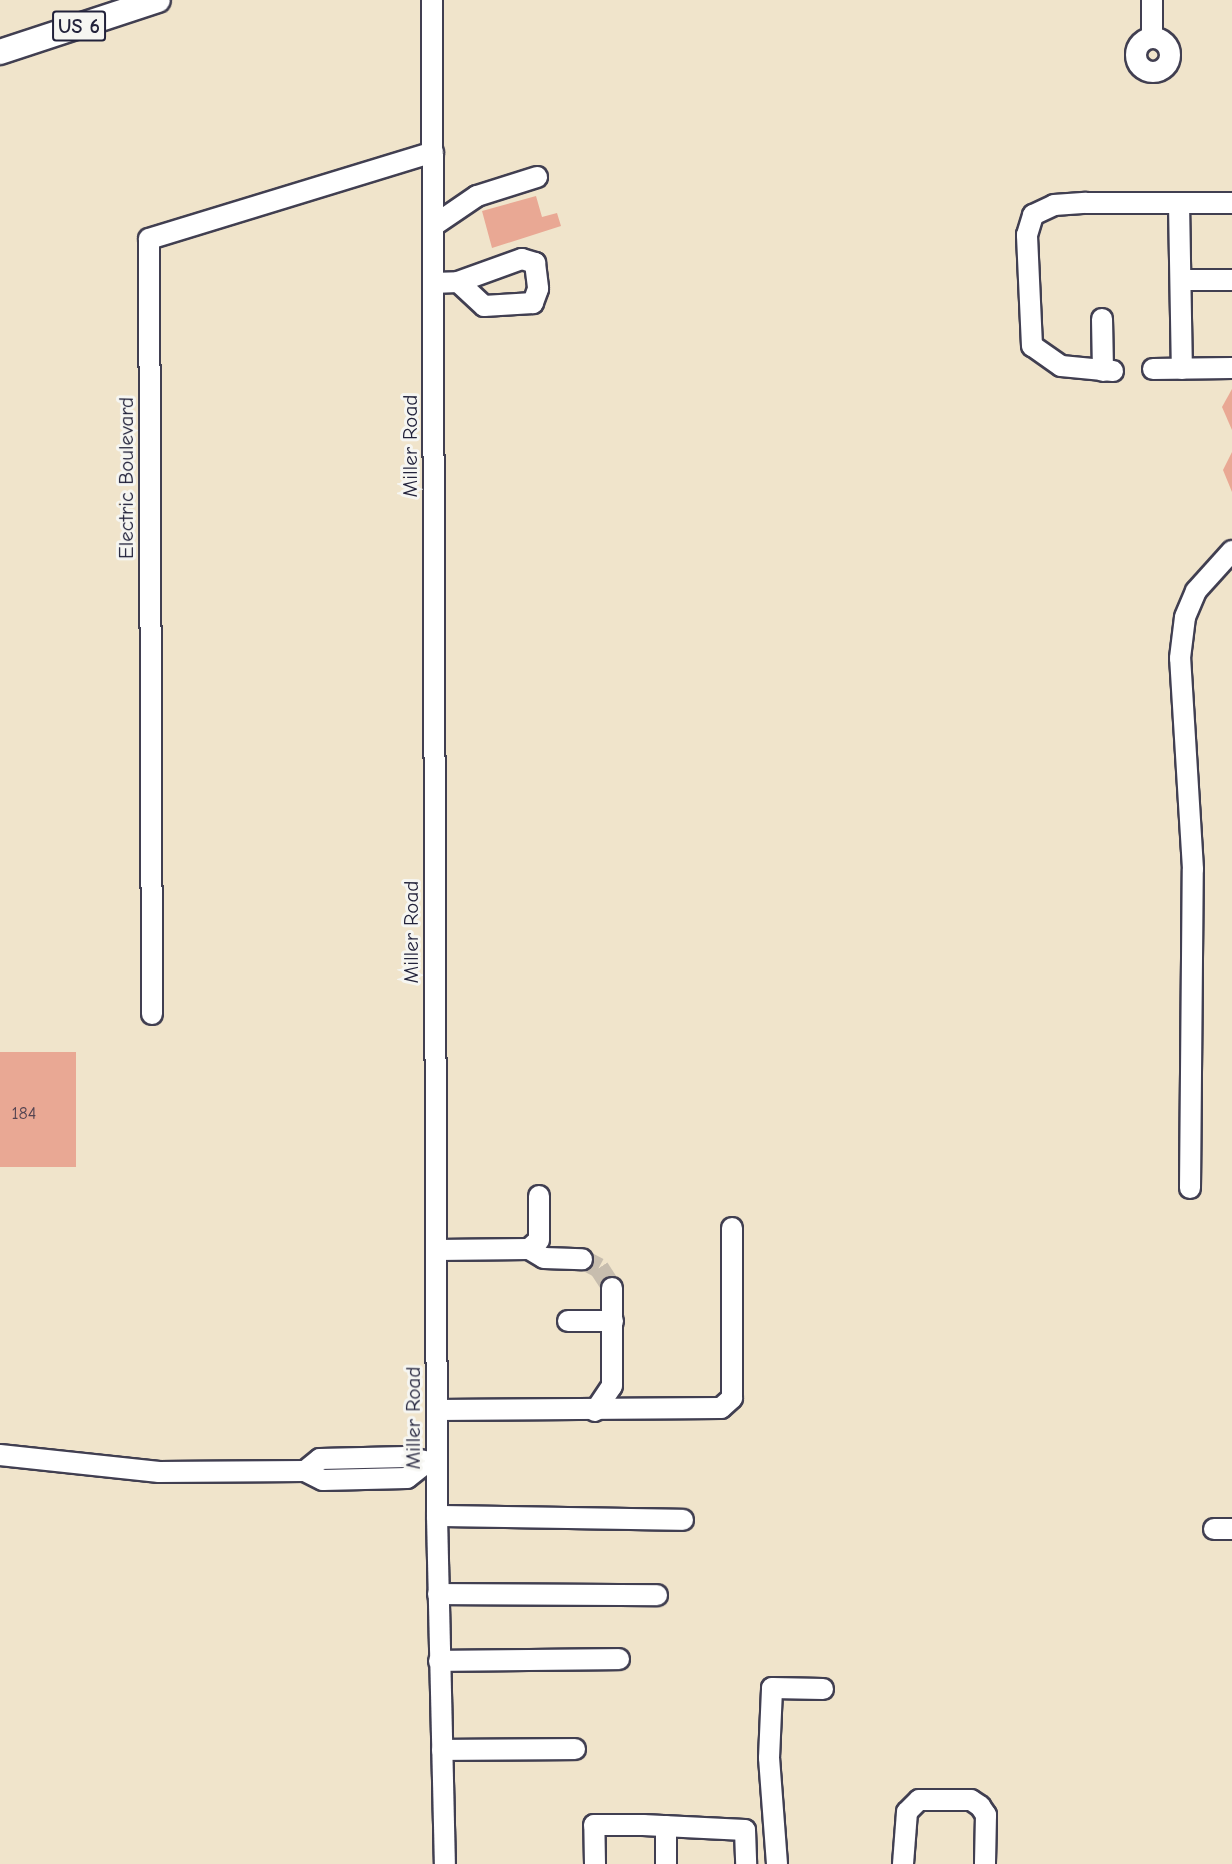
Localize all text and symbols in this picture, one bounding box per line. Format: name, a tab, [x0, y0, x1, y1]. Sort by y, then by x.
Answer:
road number: US 6	[52, 9, 106, 43]
street label: Miller Road	[397, 395, 423, 497]
street label: Electric Boulevard	[113, 397, 139, 559]
street label: Miller Road	[398, 881, 424, 983]
house number: 184	[11, 1103, 37, 1125]
street label: Miller Road	[400, 1367, 426, 1469]

